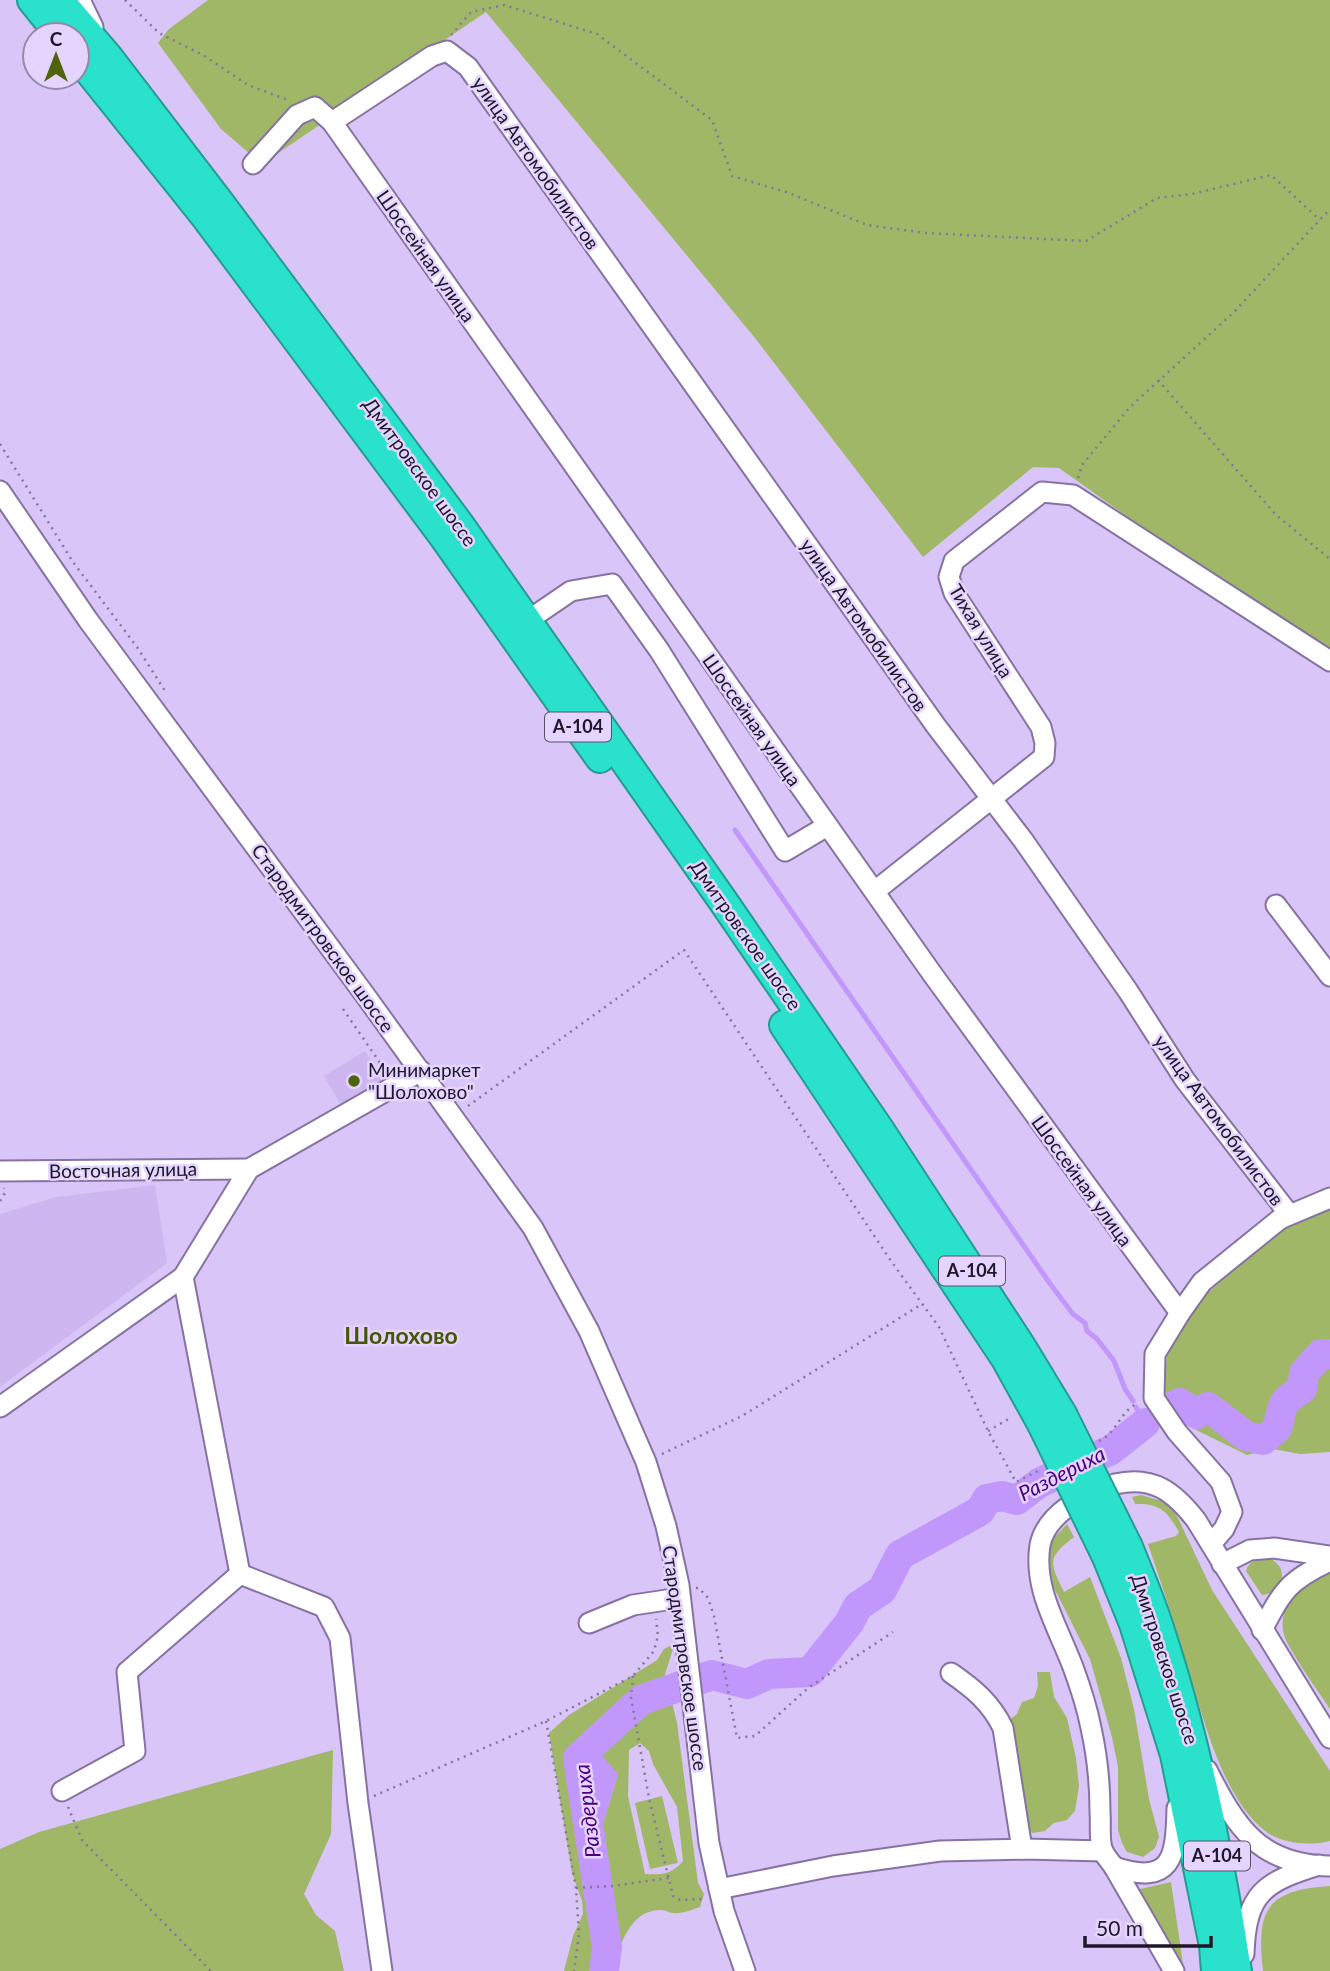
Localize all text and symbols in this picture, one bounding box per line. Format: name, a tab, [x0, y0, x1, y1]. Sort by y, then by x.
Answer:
north arrow	[21, 21, 91, 91]
text: С	[50, 27, 63, 50]
street label: улица Автомобилистов	[468, 72, 605, 254]
street label: Шоссейная улица	[372, 185, 481, 326]
street label: Дмитровское шоссе	[359, 393, 482, 550]
street label: улица Автомобилистов	[796, 534, 933, 716]
street label: Тихая улица	[945, 580, 1018, 682]
street label: Шоссейная улица	[698, 649, 807, 790]
road number: А-104	[545, 712, 611, 742]
street label: Стародмитровское шоссе	[247, 839, 399, 1036]
street label: Дмитровское шоссе	[686, 855, 807, 1014]
street label: улица Автомобилистов	[1150, 1030, 1289, 1210]
place label: Минимаркет "Шолохово"	[368, 1058, 481, 1103]
marker: Минимаркет "Шолохово"	[346, 1073, 362, 1089]
street label: Шоссейная улица	[1027, 1111, 1138, 1251]
street label: Восточная улица	[49, 1157, 197, 1182]
road number: А-104	[939, 1256, 1005, 1286]
district label: Шолохово	[344, 1321, 458, 1349]
water label: Раздериха	[1014, 1440, 1109, 1505]
street label: Стародмитровское шоссе	[658, 1544, 713, 1772]
street label: Дмитровское шоссе	[1127, 1571, 1204, 1747]
water label: Раздериха	[568, 1763, 605, 1859]
road number: А-104	[1184, 1842, 1250, 1870]
scale bar	[1085, 1904, 1211, 1948]
text: 50 m	[1096, 1915, 1143, 1940]

